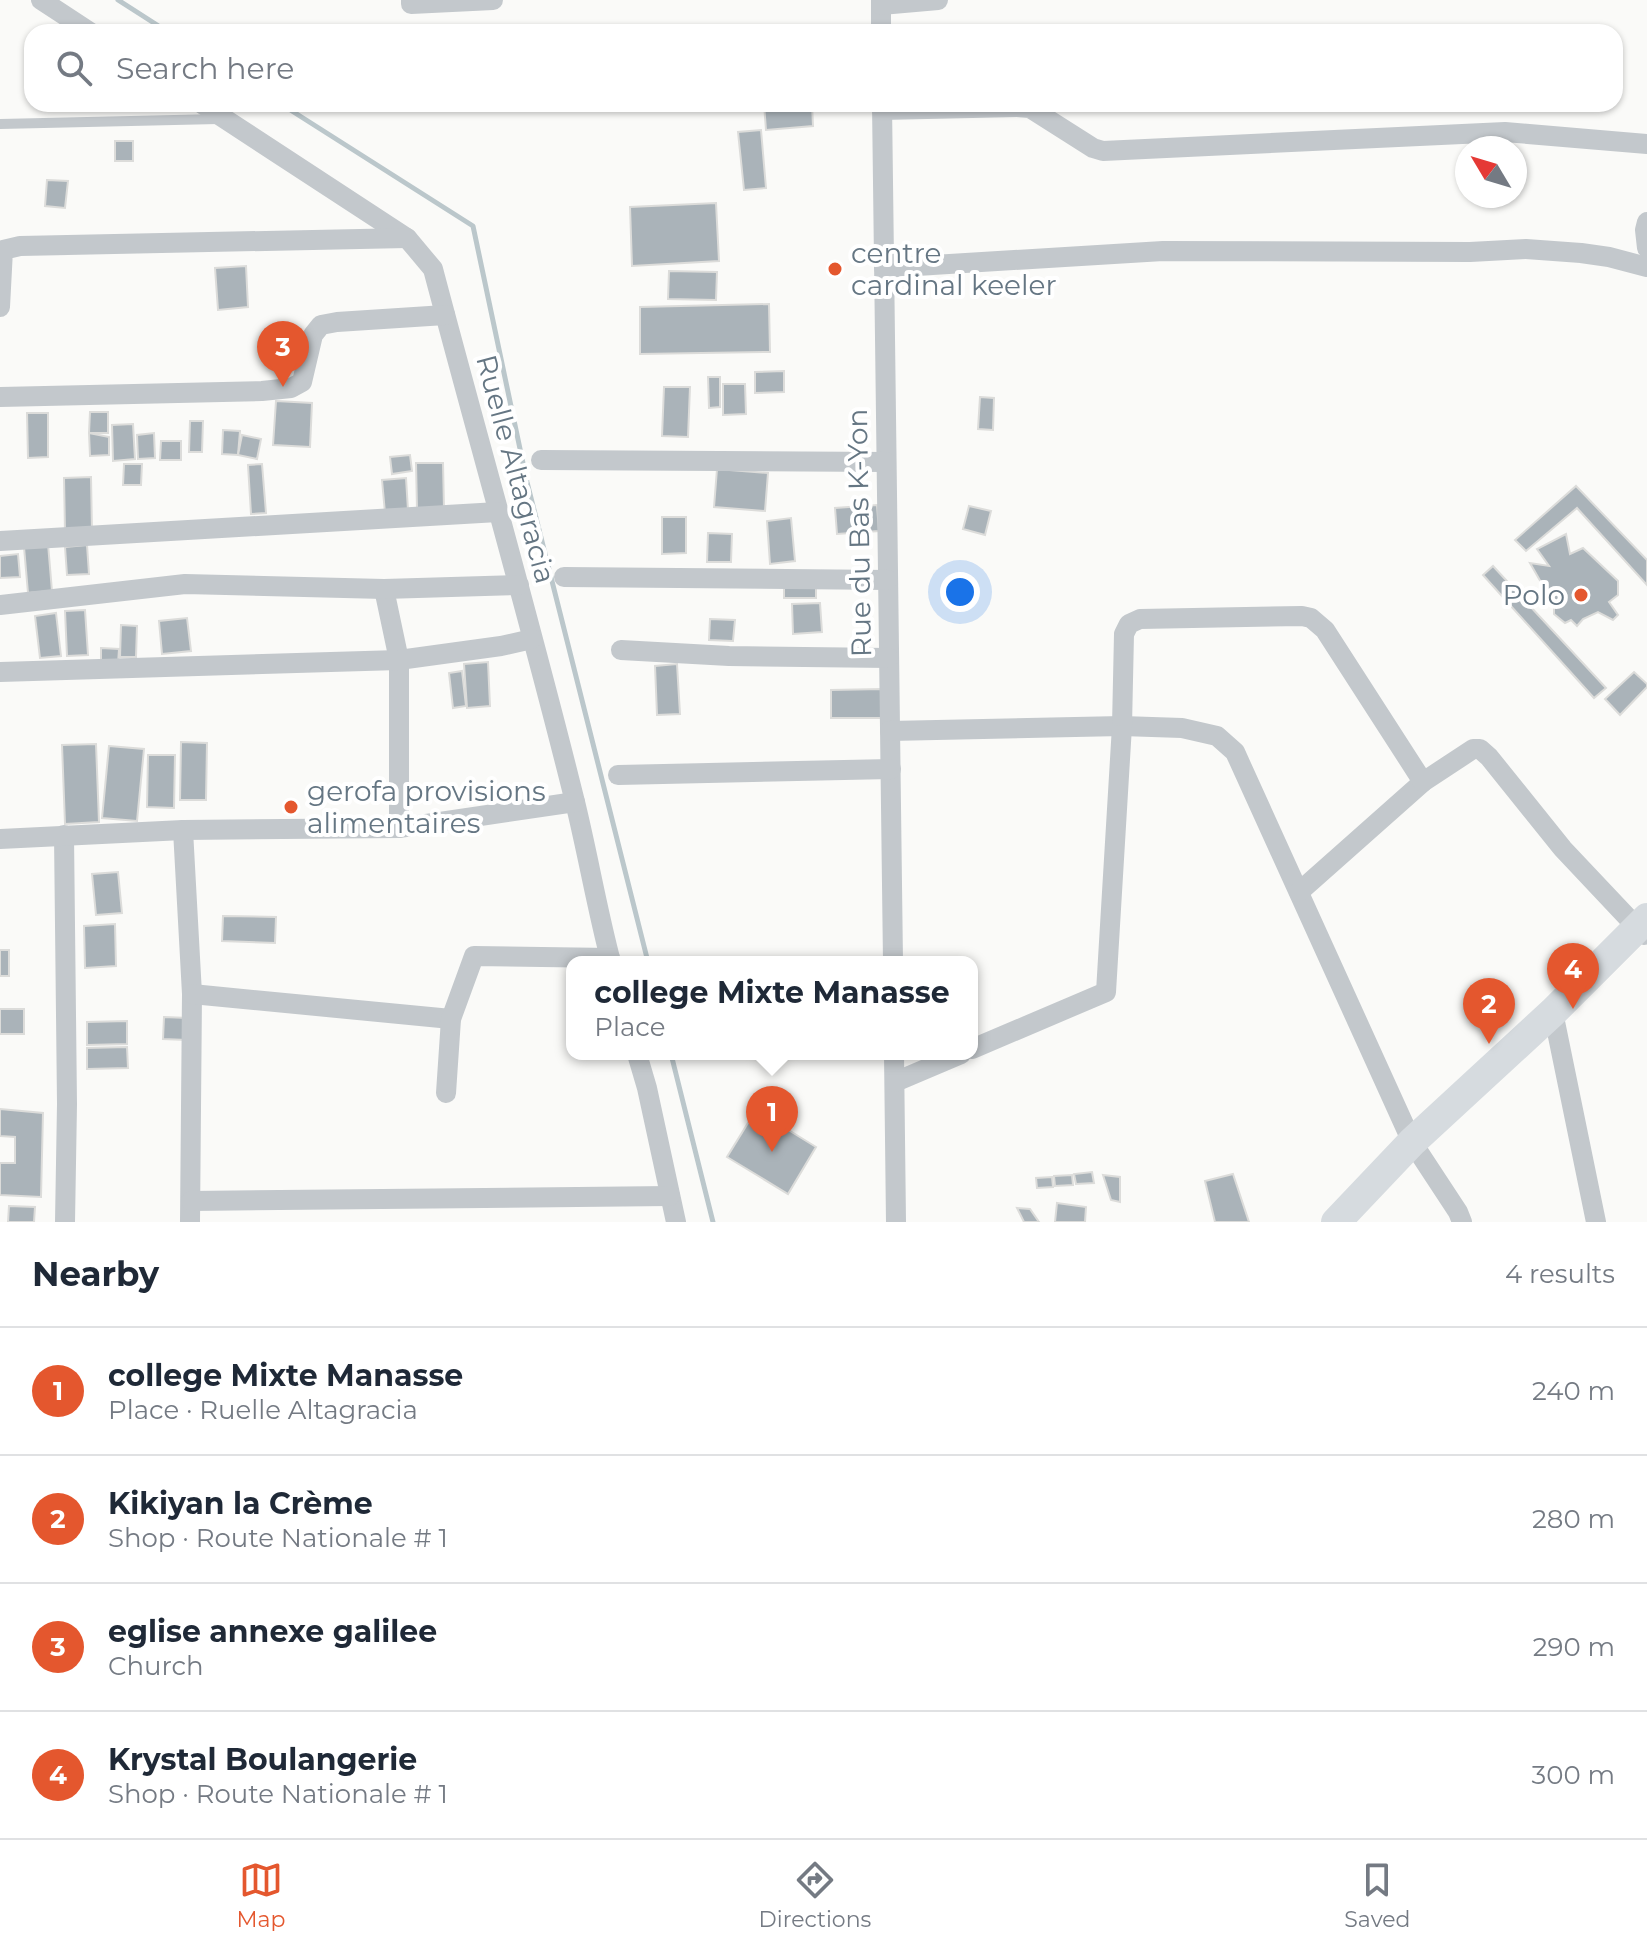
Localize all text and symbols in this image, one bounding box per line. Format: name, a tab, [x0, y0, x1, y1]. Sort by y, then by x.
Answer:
search box	[24, 24, 1623, 112]
icon: search	[52, 46, 96, 90]
text: Search here	[116, 50, 294, 87]
north arrow	[1455, 136, 1527, 208]
place label: centre cardinal keeler	[851, 236, 1057, 302]
marker: centre cardinal keeler	[826, 260, 844, 278]
pin: 3	[257, 321, 309, 387]
street label: Ruelle Altagracia	[469, 351, 563, 587]
street label: Rue du Bas K-Yon	[840, 408, 878, 658]
your location	[940, 572, 980, 612]
place label: Polo	[1503, 578, 1565, 612]
marker: Polo	[1572, 586, 1590, 604]
place label: gerofa provisions alimentaires	[307, 774, 546, 840]
marker: gerofa provisions alimentaires	[282, 798, 300, 816]
pin: 4	[1547, 943, 1599, 1009]
popup	[566, 956, 978, 1060]
text: college Mixte Manasse	[594, 974, 950, 1011]
pin: 2	[1463, 978, 1515, 1044]
text: Place	[594, 1011, 665, 1043]
pin: 1	[746, 1086, 798, 1152]
text: Nearby	[32, 1253, 159, 1295]
text: 4 results	[1505, 1258, 1615, 1290]
text: college Mixte Manasse	[108, 1357, 463, 1394]
text: 1	[53, 1375, 63, 1407]
text: 240 m	[1532, 1375, 1615, 1407]
text: Place · Ruelle Altagracia	[108, 1394, 418, 1426]
text: Kikiyan la Crème	[108, 1485, 373, 1522]
text: 2	[50, 1503, 66, 1535]
text: 280 m	[1532, 1503, 1615, 1535]
text: Shop · Route Nationale # 1	[108, 1522, 448, 1554]
text: eglise annexe galilee	[108, 1613, 437, 1650]
text: 3	[50, 1631, 66, 1663]
text: 290 m	[1533, 1631, 1615, 1663]
text: Church	[108, 1650, 204, 1682]
text: Krystal Boulangerie	[108, 1741, 417, 1778]
text: 4	[49, 1759, 67, 1791]
text: 300 m	[1532, 1759, 1615, 1791]
text: Shop · Route Nationale # 1	[108, 1778, 448, 1810]
tab: Map	[237, 1858, 285, 1933]
tab: Directions	[759, 1858, 871, 1933]
tab: Saved	[1344, 1858, 1410, 1933]

